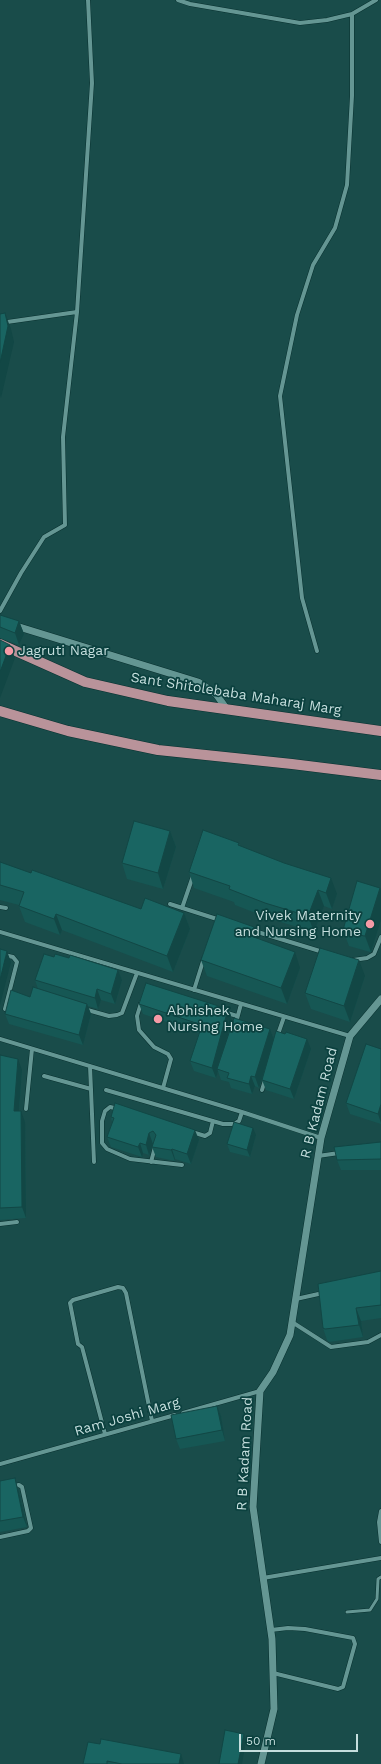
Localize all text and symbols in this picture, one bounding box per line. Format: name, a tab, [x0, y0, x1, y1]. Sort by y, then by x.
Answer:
place label: Jagruti Nagar	[18, 643, 109, 659]
marker: Jagruti Nagar	[3, 645, 15, 657]
street label: Sant Shitolebaba Maharaj Marg	[129, 669, 343, 719]
place label: Vivek Maternity and Nursing Home	[235, 908, 361, 940]
marker: Vivek Maternity and Nursing Home	[364, 918, 376, 930]
place label: Abhishek Nursing Home	[167, 1003, 263, 1036]
marker: Abhishek Nursing Home	[152, 1013, 164, 1025]
street label: R B Kadam Road	[297, 1046, 341, 1160]
street label: Ram Joshi Marg	[72, 1394, 182, 1440]
street label: R B Kadam Road	[234, 1397, 256, 1511]
scale bar	[241, 1726, 360, 1752]
text: 50 m	[246, 1734, 276, 1748]

